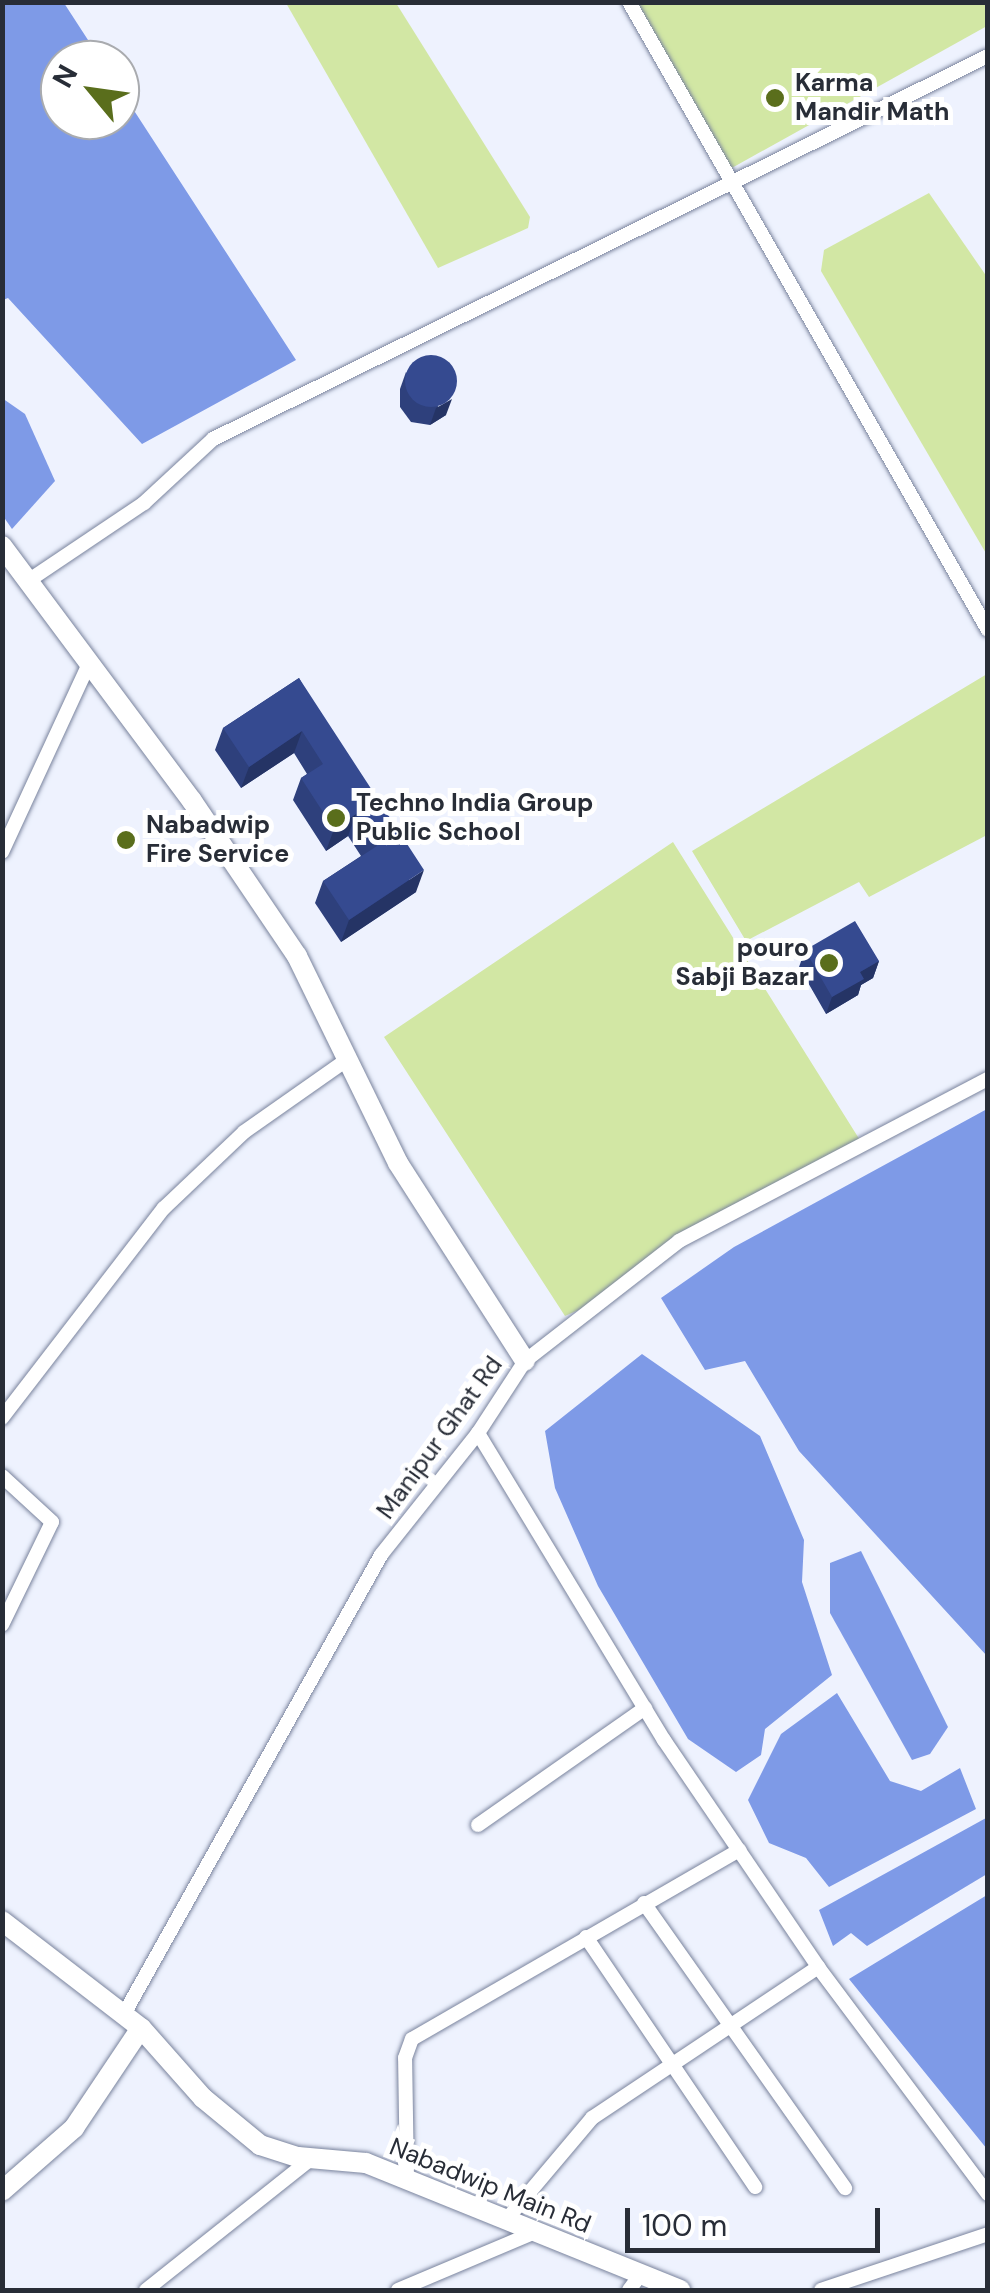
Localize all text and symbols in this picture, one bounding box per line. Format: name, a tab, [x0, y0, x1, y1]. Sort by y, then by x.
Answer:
north arrow	[40, 40, 140, 140]
text: N	[44, 58, 86, 94]
place label: Karma Mandir Math	[795, 69, 949, 128]
marker: Karma Mandir Math	[764, 87, 786, 109]
place label: Techno India Group Public School	[356, 789, 593, 848]
marker: Techno India Group Public School	[325, 807, 347, 829]
place label: Nabadwip Fire Service	[146, 811, 289, 870]
marker: Nabadwip Fire Service	[115, 829, 137, 851]
place label: pouro Sabji Bazar	[676, 934, 809, 993]
marker: pouro Sabji Bazar	[818, 952, 840, 974]
street label: Manipur Ghat Rd	[371, 1351, 509, 1525]
street label: Nabadwip Main Rd	[385, 2132, 595, 2240]
scale bar	[630, 2188, 885, 2250]
text: 100 m	[642, 2206, 727, 2245]

